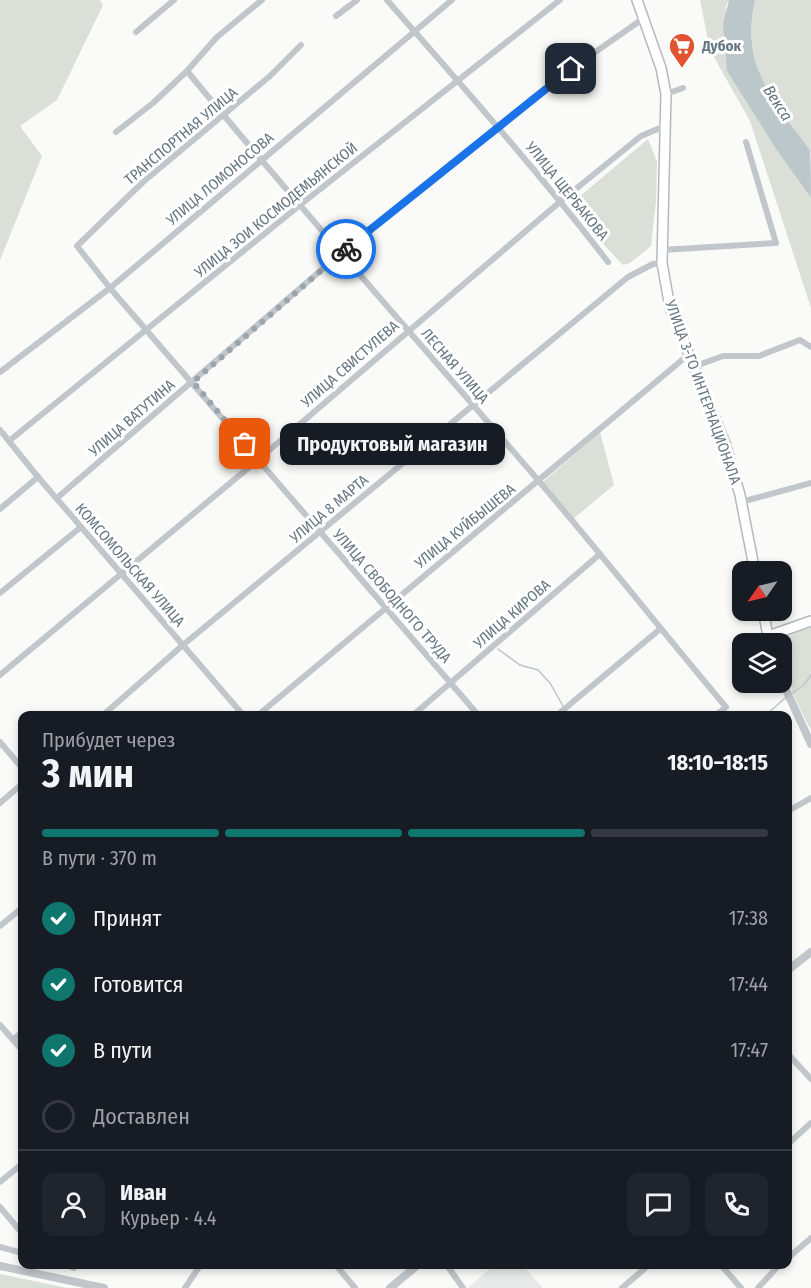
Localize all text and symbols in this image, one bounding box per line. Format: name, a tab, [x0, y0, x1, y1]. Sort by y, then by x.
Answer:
supermarket icon: Дубок	[667, 31, 697, 69]
place label: Дубок	[701, 37, 742, 55]
pin	[545, 43, 596, 94]
icon: home	[554, 52, 587, 85]
water label: Векса	[759, 82, 797, 124]
street label: ТРАНСПОРТНАЯ УЛИЦА	[121, 83, 241, 189]
street label: УЛИЦА ЛОМОНОСОВА	[162, 129, 277, 230]
street label: УЛИЦА ЩЕРБАКОВА	[521, 137, 612, 244]
street label: УЛИЦА ЗОИ КОСМОДЕМЬЯНСКОЙ	[190, 139, 361, 282]
courier	[316, 219, 376, 279]
icon: bike	[330, 233, 363, 266]
street label: УЛИЦА 3-ГО ИНТЕРНАЦИОНАЛА	[661, 296, 745, 487]
street label: УЛИЦА СВИСТУЛЕВА	[297, 317, 403, 412]
street label: ЛЕСНАЯ УЛИЦА	[417, 325, 493, 407]
street label: УЛИЦА ВАТУТИНА	[85, 376, 179, 461]
pin	[219, 418, 270, 469]
callout: Продуктовый магазин	[281, 423, 506, 465]
icon: bag	[228, 427, 261, 460]
text: Продуктовый магазин	[297, 432, 488, 456]
street label: УЛИЦА 8 МАРТА	[285, 471, 372, 548]
street label: УЛИЦА КУЙБЫШЕВА	[410, 480, 519, 573]
street label: КОМСОМОЛЬСКАЯ УЛИЦА	[72, 500, 189, 630]
street label: УЛИЦА СВОБОДНОГО ТРУДА	[328, 525, 455, 667]
north arrow	[732, 561, 792, 621]
map controls	[732, 561, 792, 693]
street label: УЛИЦА КИРОВА	[469, 576, 554, 653]
button: layers	[732, 633, 792, 693]
text: Прибудет через	[42, 728, 175, 752]
text: 18:10–18:15	[667, 749, 768, 776]
text: 3 мин	[42, 751, 134, 797]
text: В пути · 370 m	[42, 846, 157, 870]
icon: check	[42, 902, 75, 935]
text: Принят	[93, 905, 161, 932]
text: 17:38	[729, 906, 768, 930]
icon: check	[42, 968, 75, 1001]
text: Готовится	[93, 971, 184, 998]
text: 17:44	[729, 972, 768, 996]
icon: check	[42, 1034, 75, 1067]
text: В пути	[93, 1037, 152, 1064]
text: 17:47	[731, 1038, 768, 1062]
text: Доставлен	[93, 1103, 190, 1130]
button: person	[42, 1173, 105, 1236]
button: chat	[627, 1173, 690, 1236]
button: phone	[705, 1173, 768, 1236]
text: Иван	[120, 1179, 167, 1206]
text: Курьер · 4.4	[120, 1206, 216, 1230]

